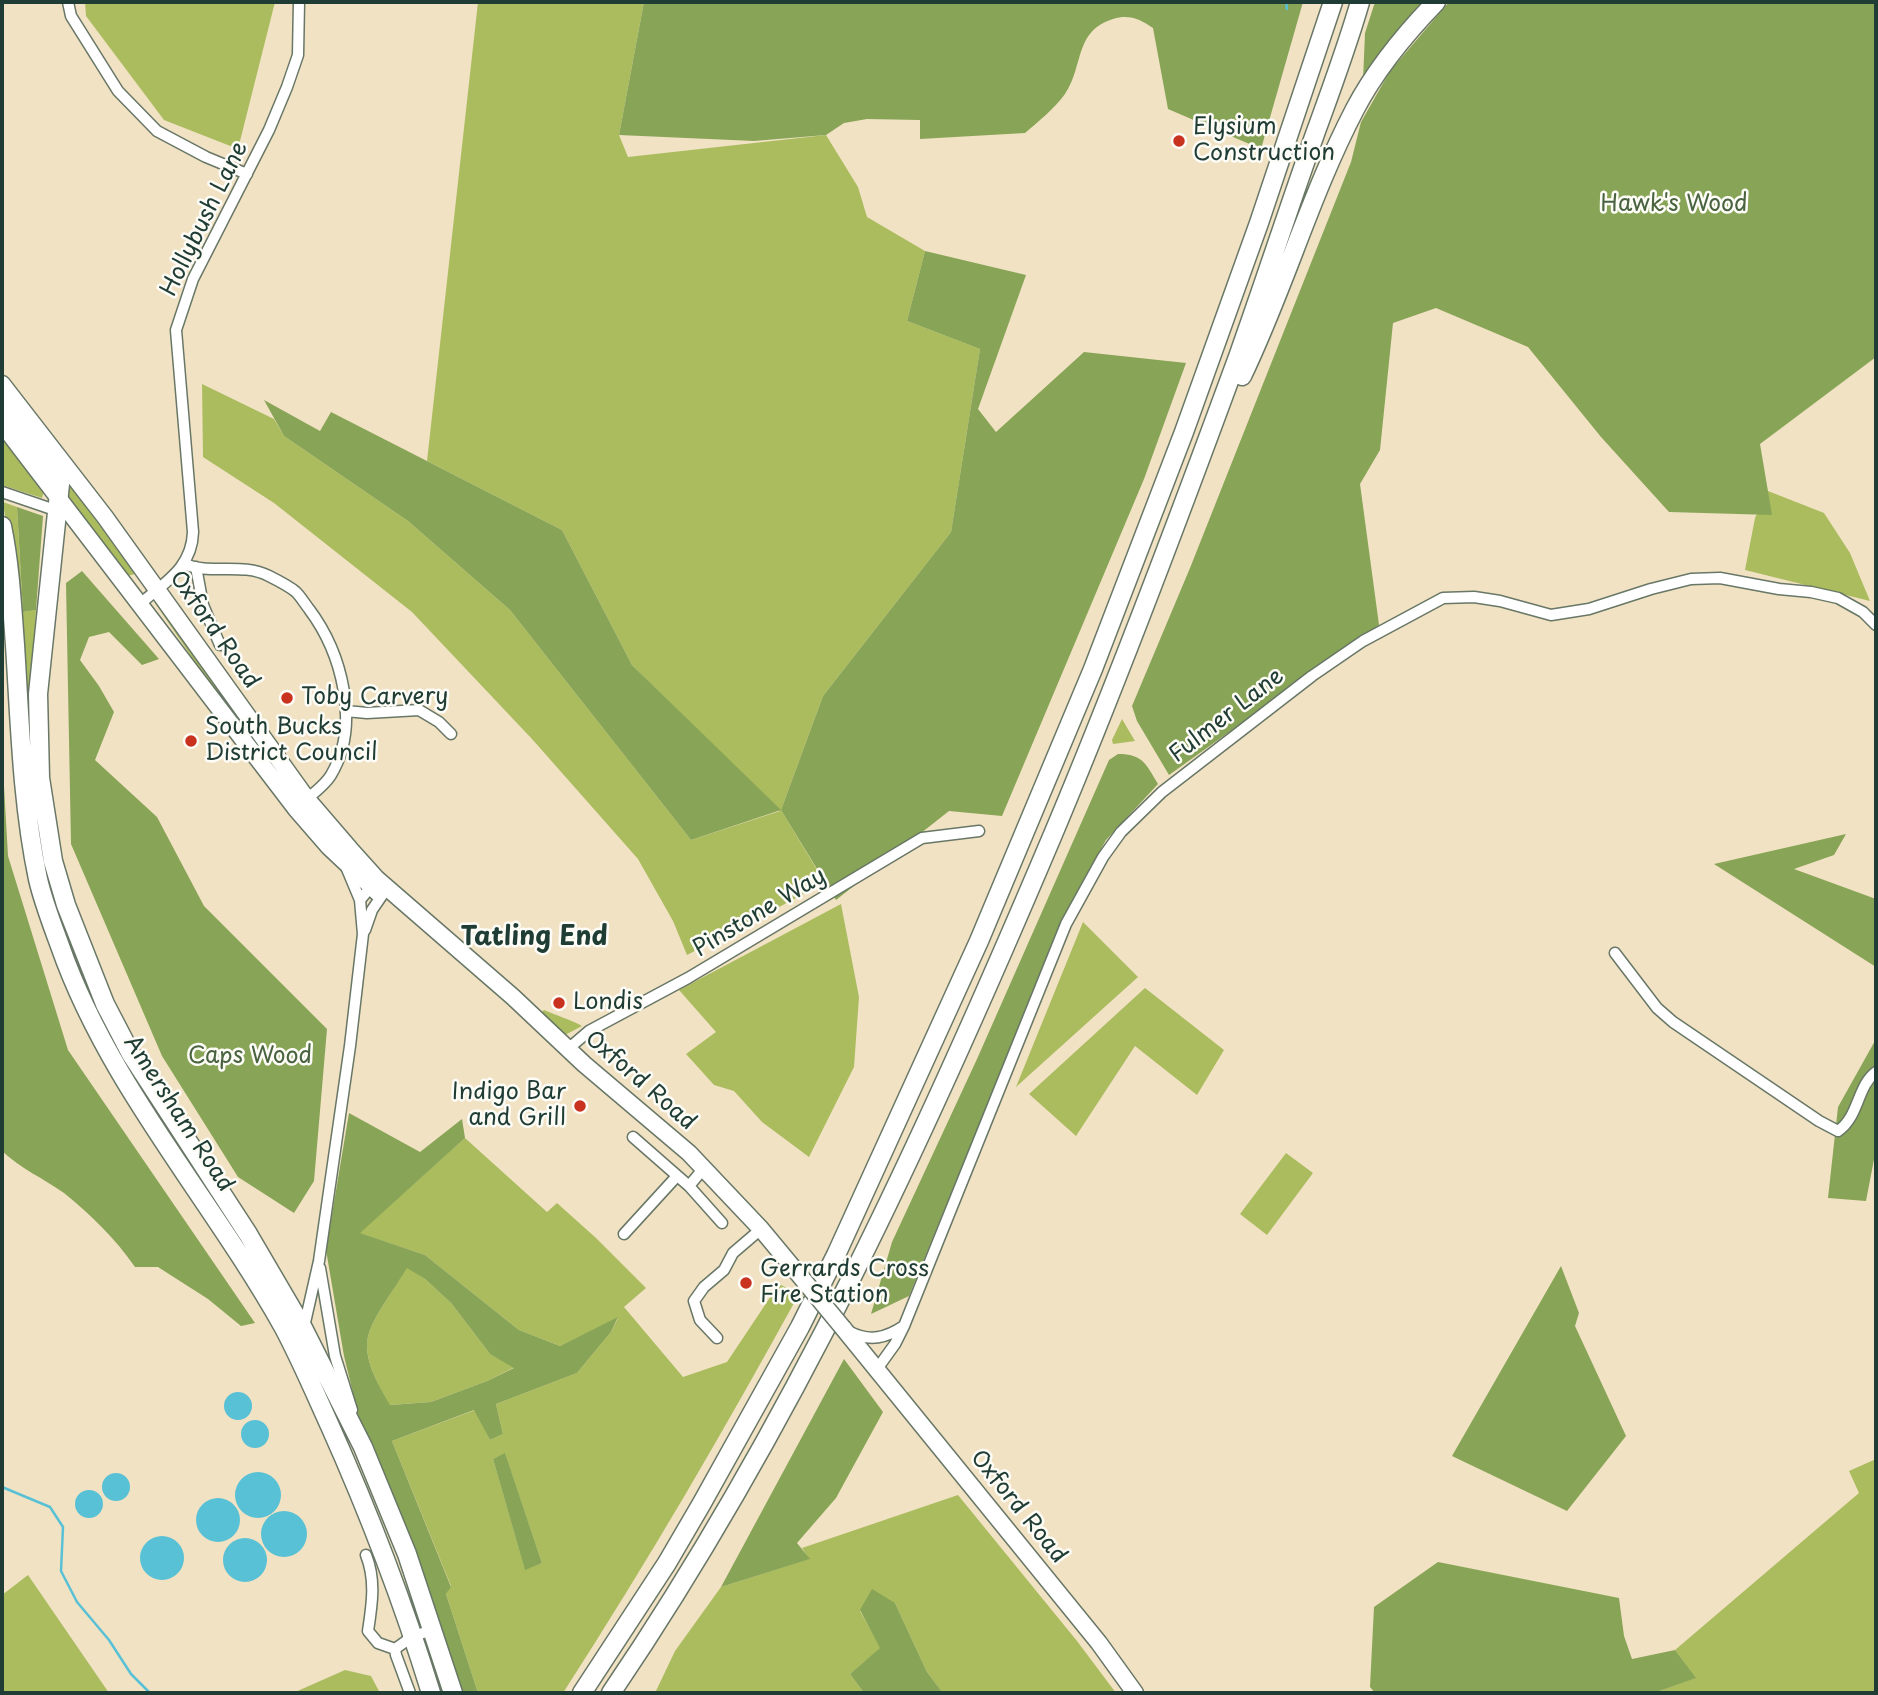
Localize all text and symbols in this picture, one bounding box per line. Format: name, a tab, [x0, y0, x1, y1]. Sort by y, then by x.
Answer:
place label: Elysium Construction	[1193, 114, 1335, 168]
marker: Elysium Construction	[1171, 133, 1187, 149]
street label: Hollybush Lane	[156, 137, 254, 301]
park label: Hawk's Wood	[1600, 191, 1748, 219]
street label: Oxford Road	[163, 566, 265, 694]
street label: Fulmer Lane	[1164, 663, 1290, 769]
place label: Toby Carvery	[301, 684, 448, 712]
marker: Toby Carvery	[279, 690, 295, 706]
place label: South Bucks District Council	[205, 714, 378, 768]
marker: South Bucks District Council	[183, 733, 199, 749]
street label: Pinstone Way	[689, 863, 831, 963]
district label: Tatling End	[460, 922, 608, 954]
place label: Londis	[573, 989, 643, 1017]
marker: Londis	[551, 995, 567, 1011]
street label: Oxford Road	[579, 1025, 701, 1137]
street label: Amersham Road	[117, 1031, 239, 1197]
park label: Caps Wood	[188, 1043, 312, 1071]
place label: Indigo Bar and Grill	[452, 1079, 566, 1133]
marker: Indigo Bar and Grill	[572, 1098, 588, 1114]
place label: Gerrards Cross Fire Station	[760, 1256, 929, 1310]
marker: Gerrards Cross Fire Station	[738, 1275, 754, 1291]
street label: Oxford Road	[964, 1445, 1072, 1569]

